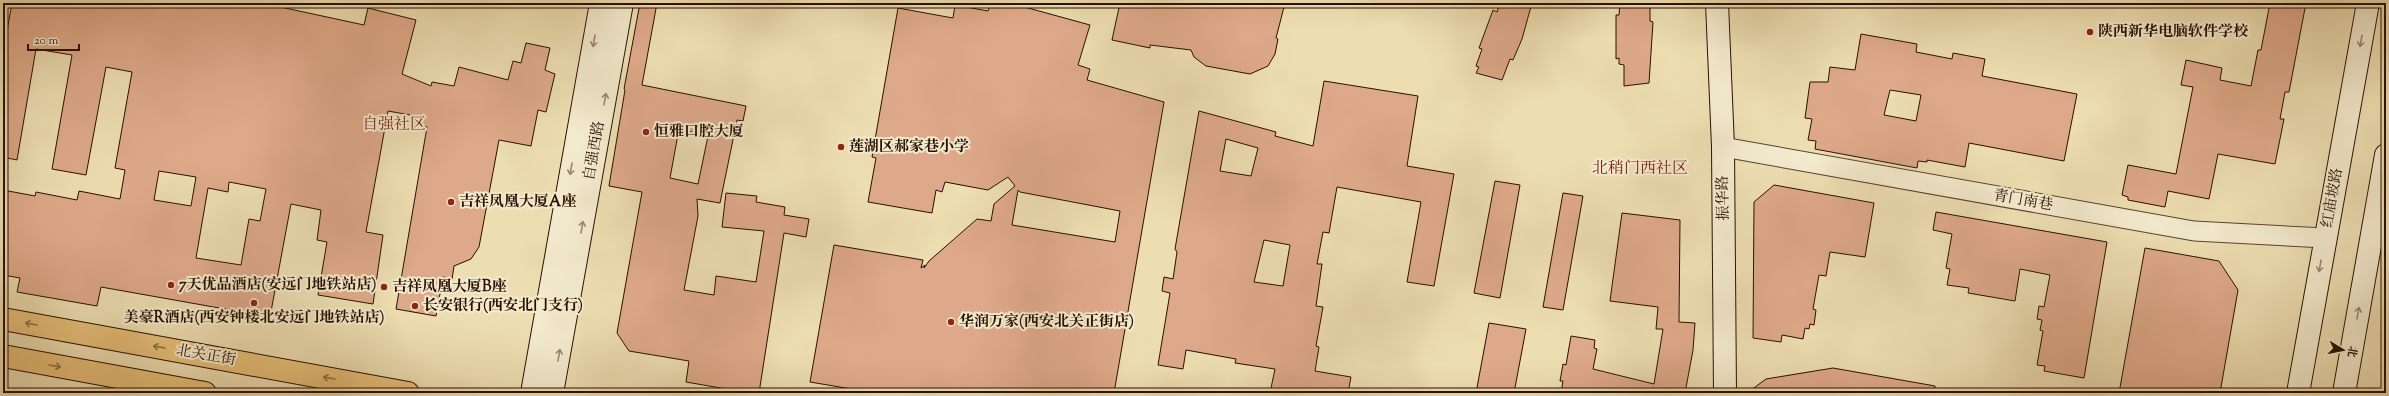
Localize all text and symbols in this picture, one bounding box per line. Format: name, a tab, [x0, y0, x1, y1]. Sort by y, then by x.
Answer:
place label: 陕西新华电脑软件学校	[2098, 22, 2249, 43]
scale bar	[28, 26, 79, 52]
marker: 陕西新华电脑软件学校	[2085, 27, 2095, 37]
text: 20 m	[34, 32, 59, 50]
one-way arrow	[2357, 34, 2365, 47]
one-way arrow	[590, 35, 598, 48]
one-way arrow	[601, 93, 609, 106]
district label: 自强社区	[362, 114, 426, 137]
street label: 自强西路	[579, 120, 611, 182]
place label: 恒雅口腔大厦	[654, 122, 744, 143]
marker: 恒雅口腔大厦	[641, 127, 651, 137]
place label: 莲湖区郝家巷小学	[849, 137, 969, 158]
marker: 莲湖区郝家巷小学	[836, 142, 846, 152]
district label: 北稍门西社区	[1592, 158, 1688, 181]
one-way arrow	[567, 163, 575, 176]
street label: 红庙坡路	[2317, 167, 2349, 229]
street label: 振华路	[1713, 175, 1735, 221]
street label: 青门南巷	[1992, 185, 2054, 217]
place label: 吉祥凤凰大厦A座	[459, 192, 576, 213]
marker: 吉祥凤凰大厦A座	[446, 197, 456, 207]
one-way arrow	[578, 221, 586, 234]
one-way arrow	[2316, 259, 2324, 272]
place label: 7天优品酒店(安远门地铁站店)	[179, 275, 376, 296]
place label: 吉祥凤凰大厦B座	[392, 277, 506, 298]
marker: 7天优品酒店(安远门地铁站店)	[166, 280, 176, 290]
marker: 吉祥凤凰大厦B座	[379, 282, 389, 292]
place label: 长安银行(西安北门支行)	[423, 296, 583, 317]
marker: 美豪R酒店(西安钟楼北安远门地铁站店)	[249, 298, 259, 308]
marker: 长安银行(西安北门支行)	[410, 301, 420, 311]
one-way arrow	[2354, 307, 2362, 320]
place label: 美豪R酒店(西安钟楼北安远门地铁站店)	[124, 308, 384, 329]
place label: 华润万家(西安北关正街店)	[959, 312, 1134, 333]
marker: 华润万家(西安北关正街店)	[946, 317, 956, 327]
one-way arrow	[25, 320, 38, 328]
north arrow	[2323, 330, 2363, 370]
street label: 北关正街	[175, 340, 237, 372]
one-way arrow	[153, 343, 166, 351]
text: 北	[2343, 345, 2361, 358]
one-way arrow	[555, 349, 563, 362]
one-way arrow	[48, 362, 61, 370]
one-way arrow	[322, 374, 335, 382]

